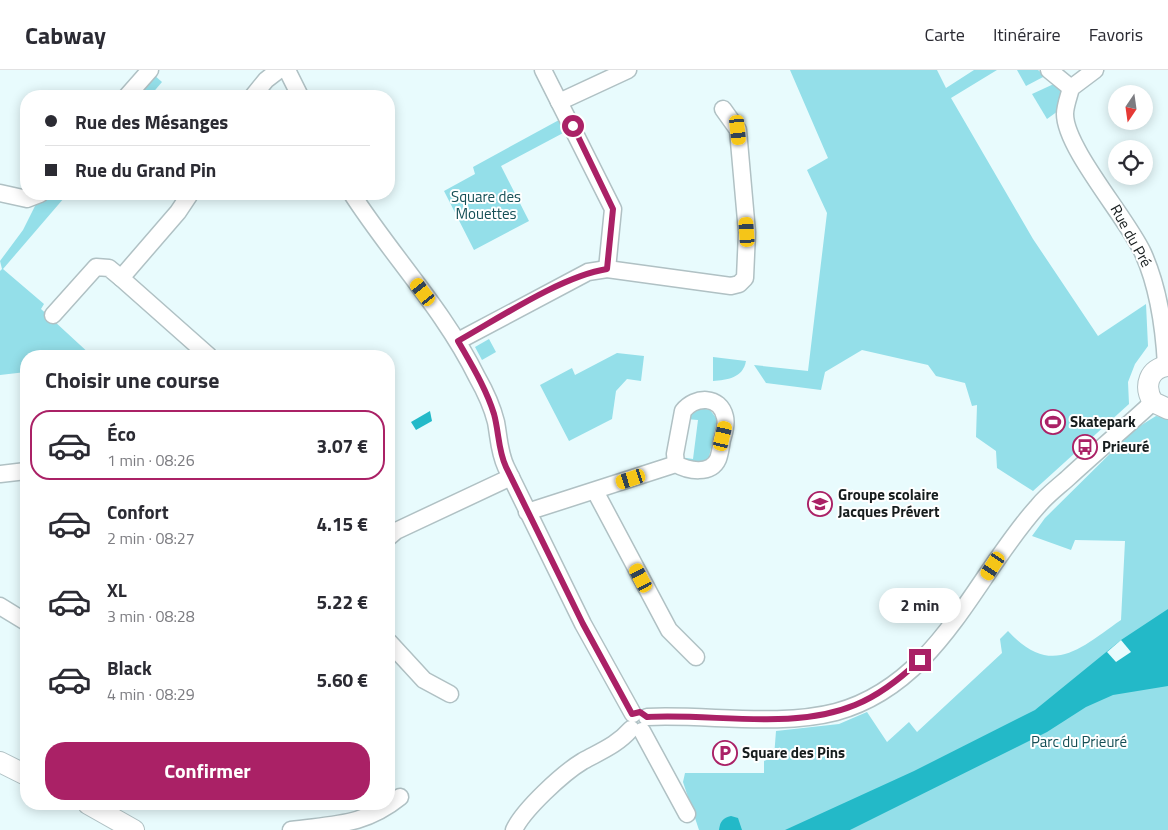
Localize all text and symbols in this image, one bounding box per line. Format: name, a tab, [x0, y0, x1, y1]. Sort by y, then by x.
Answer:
text: Cabway	[25, 17, 106, 53]
text: Carte	[924, 21, 965, 48]
text: Itinéraire	[993, 21, 1061, 48]
text: Favoris	[1089, 21, 1143, 48]
north arrow	[1108, 85, 1152, 130]
map controls	[1108, 85, 1153, 185]
text: Rue des Mésanges	[75, 107, 228, 136]
car	[728, 114, 747, 146]
route start	[562, 115, 584, 137]
button: locate	[1108, 140, 1153, 185]
text: Rue du Grand Pin	[75, 155, 216, 184]
park label: Square des Mouettes	[451, 185, 521, 225]
street label: Rue du Pré	[1105, 200, 1158, 271]
car	[738, 217, 755, 247]
car	[407, 276, 438, 308]
text: Choisir une course	[45, 363, 219, 397]
sports icon: Skatepark	[1040, 409, 1066, 435]
place label: Skatepark	[1070, 410, 1136, 433]
text: Éco	[107, 419, 136, 448]
car	[712, 420, 733, 452]
icon: car	[47, 423, 92, 468]
text: 3.07 €	[316, 431, 368, 460]
bus stop icon: Prieuré	[1072, 434, 1098, 460]
place label: Prieuré	[1102, 435, 1150, 458]
text: 1 min · 08:26	[107, 448, 195, 472]
car	[614, 467, 647, 491]
place label: Groupe scolaire Jacques Prévert	[838, 483, 940, 523]
school or university icon: Groupe scolaire Jacques Prévert	[807, 491, 833, 517]
text: Confort	[107, 497, 169, 526]
icon: car	[47, 501, 92, 546]
text: 4.15 €	[316, 509, 368, 538]
text: 2 min · 08:27	[107, 526, 195, 550]
car	[978, 549, 1007, 583]
car	[627, 561, 654, 595]
text: XL	[107, 575, 127, 604]
icon: car	[47, 579, 92, 624]
text: 5.22 €	[316, 587, 368, 616]
callout: 2 min	[879, 588, 961, 622]
text: 2 min	[901, 593, 939, 617]
text: 3 min · 08:28	[107, 604, 195, 628]
route end	[909, 649, 931, 671]
text: Black	[107, 653, 152, 682]
icon: car	[47, 657, 92, 702]
text: 5.60 €	[316, 665, 368, 694]
text: 4 min · 08:29	[107, 682, 195, 706]
park label: Parc du Prieuré	[1031, 730, 1127, 753]
parking icon: Square des Pins	[712, 740, 738, 766]
place label: Square des Pins	[742, 741, 845, 764]
button: Confirmer	[45, 742, 370, 800]

